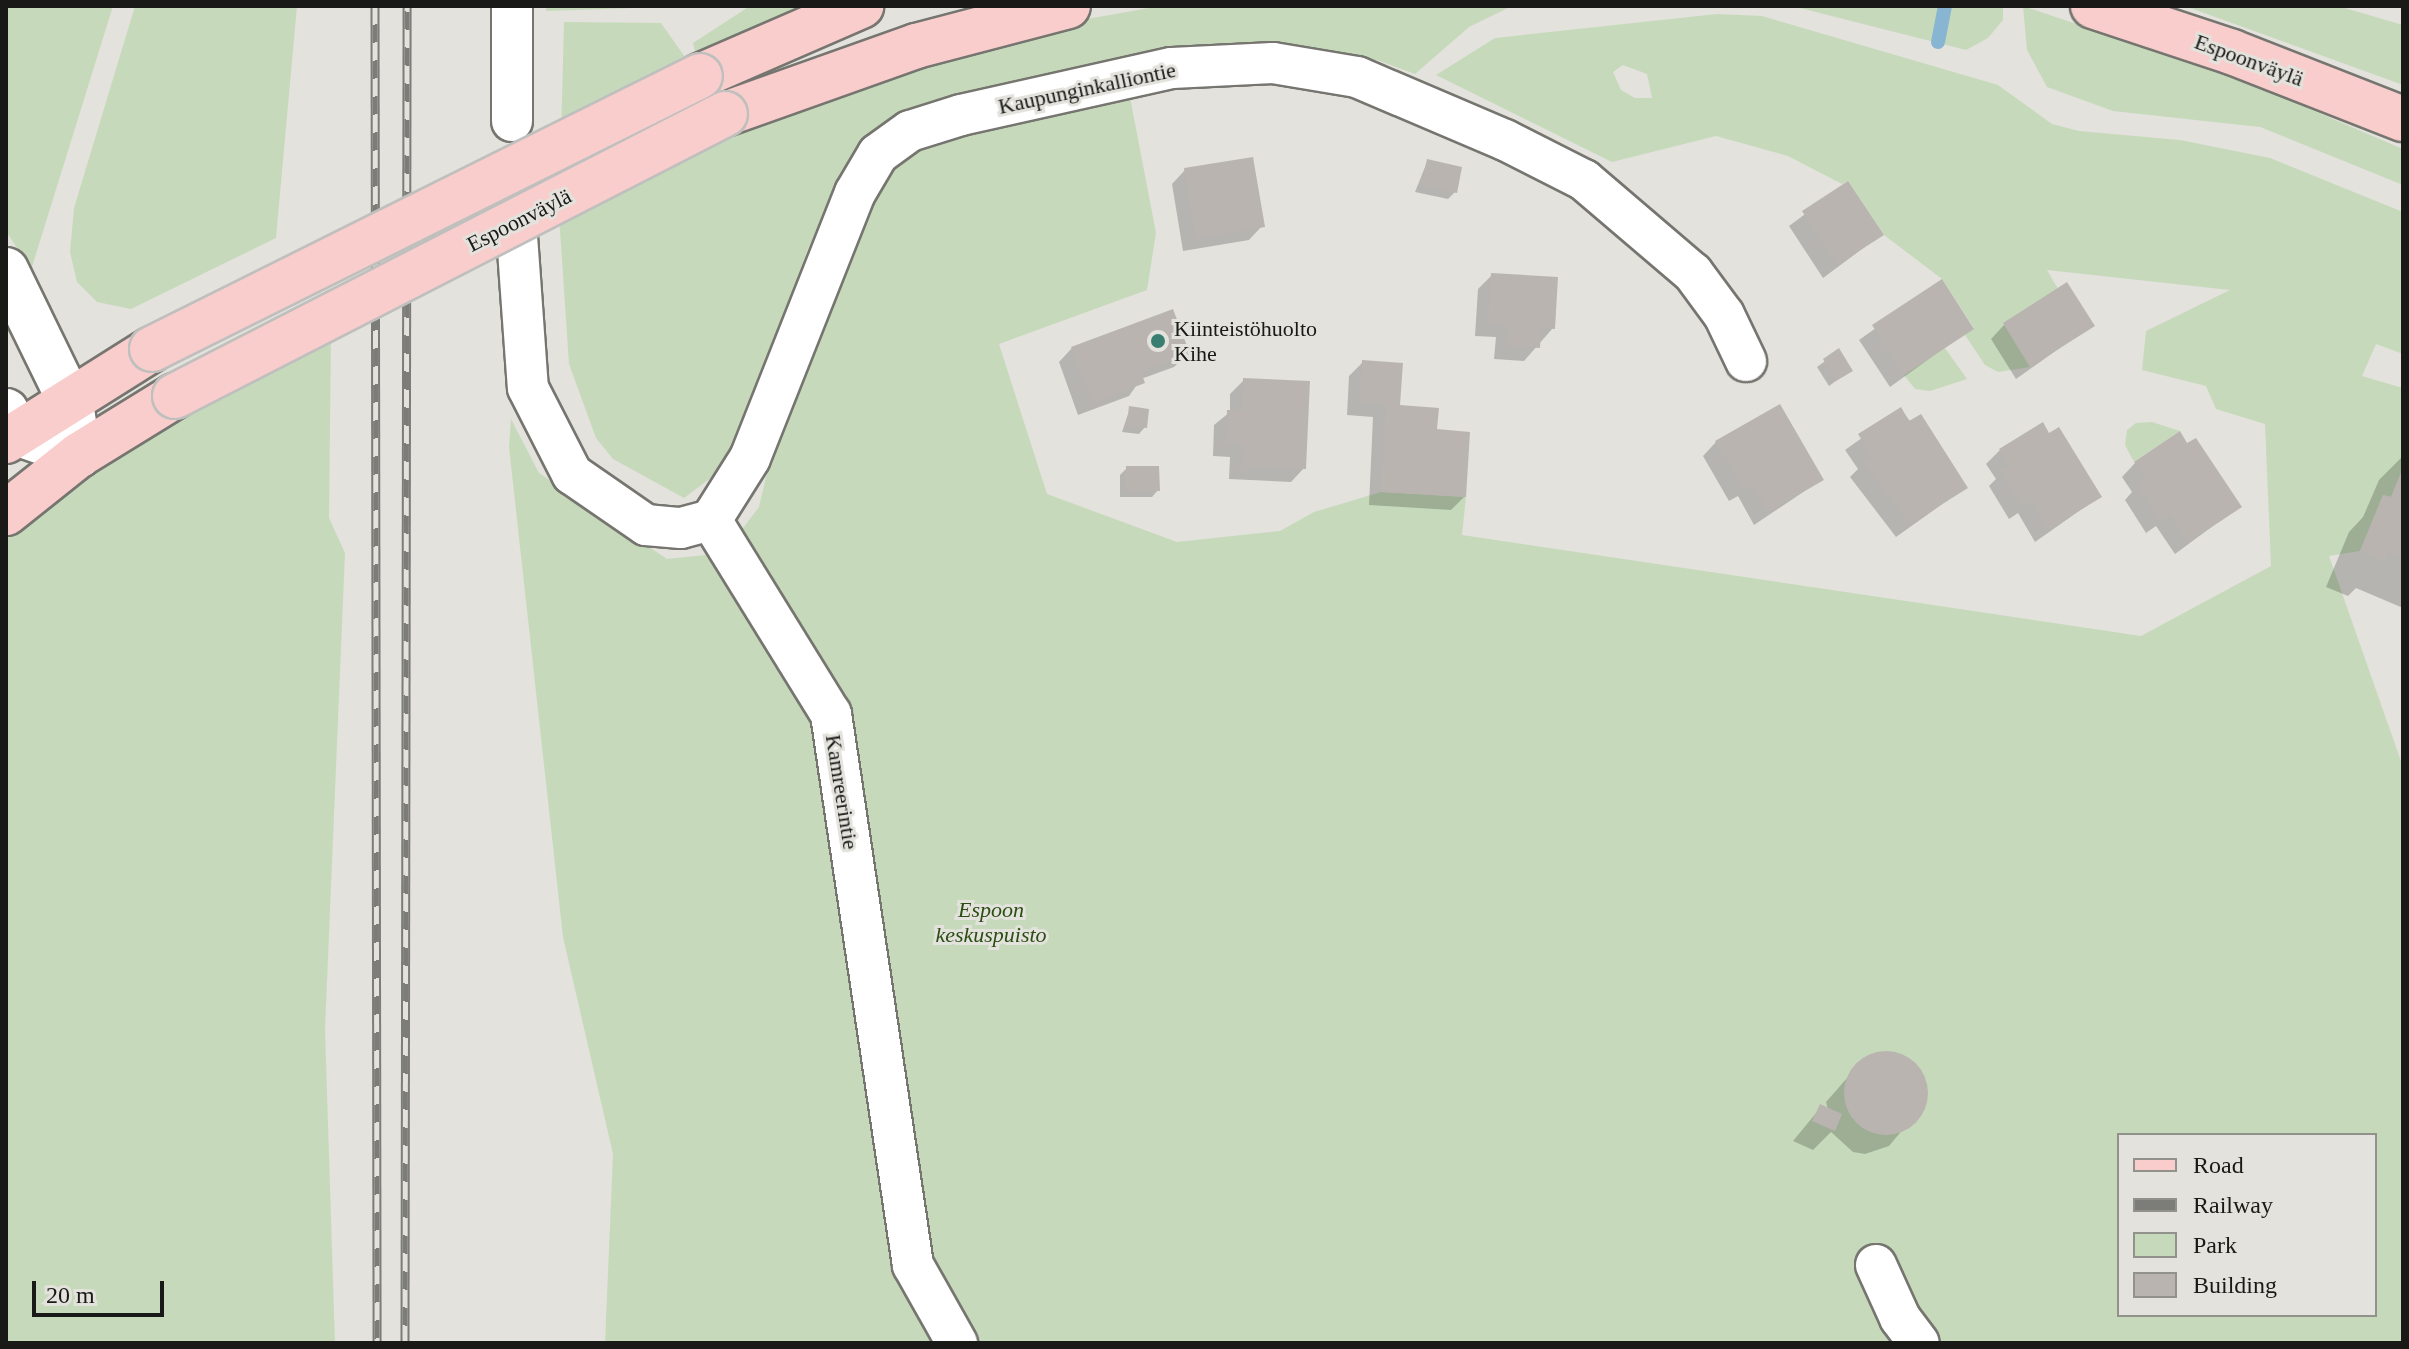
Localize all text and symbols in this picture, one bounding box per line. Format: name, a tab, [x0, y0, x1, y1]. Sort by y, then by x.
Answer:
street label: Espoonväylä	[2191, 28, 2307, 92]
street label: Kaupunginkalliontie	[996, 56, 1178, 120]
street label: Espoonväylä	[462, 182, 576, 258]
place label: Kiinteistöhuolto Kihe	[1174, 315, 1317, 366]
marker: Kiinteistöhuolto Kihe	[1149, 332, 1167, 350]
street label: Kamreerintie	[820, 733, 864, 851]
park label: Espoon keskuspuisto	[935, 896, 1047, 948]
legend	[2117, 1133, 2377, 1317]
text: Road	[2193, 1152, 2244, 1178]
text: Railway	[2193, 1192, 2273, 1218]
text: Park	[2193, 1232, 2237, 1258]
scale bar	[36, 1265, 168, 1315]
text: Building	[2193, 1272, 2277, 1298]
text: 20 m	[46, 1282, 95, 1308]

